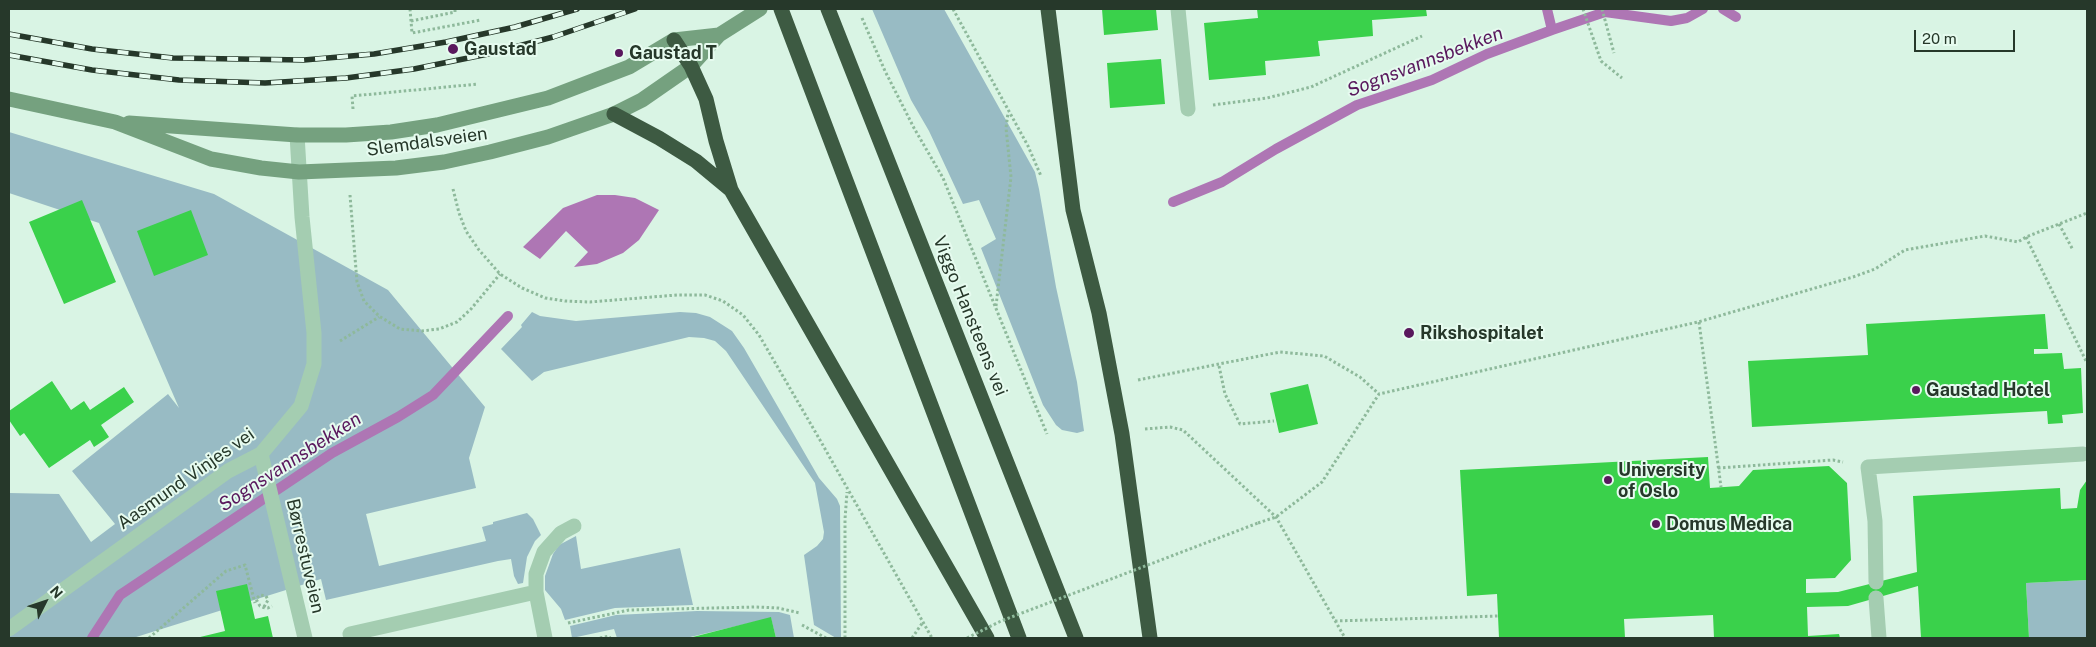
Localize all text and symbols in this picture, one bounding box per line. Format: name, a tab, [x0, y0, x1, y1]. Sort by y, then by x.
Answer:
scale bar	[1916, 20, 2017, 52]
water label: Sognsvannsbekken	[1344, 22, 1506, 102]
text: 20 m	[1922, 30, 1957, 47]
place label: Gaustad	[464, 38, 537, 60]
marker: Gaustad	[446, 42, 460, 56]
place label: Gaustad T	[629, 42, 717, 64]
marker: Gaustad T	[613, 47, 625, 59]
street label: Slemdalsveien	[365, 123, 489, 161]
street label: Viggo Hansteens vei	[928, 233, 1012, 399]
place label: Rikshospitalet	[1420, 322, 1544, 344]
marker: Rikshospitalet	[1402, 326, 1416, 340]
place label: Gaustad Hotel	[1926, 379, 2050, 401]
marker: Gaustad Hotel	[1910, 384, 1922, 396]
water label: Sognsvannsbekken	[214, 407, 366, 517]
street label: Aasmund Vinjes vei	[113, 424, 259, 534]
place label: University of Oslo	[1618, 459, 1705, 502]
marker: University of Oslo	[1602, 474, 1614, 486]
street label: Børrestuveien	[281, 497, 329, 615]
place label: Domus Medica	[1666, 513, 1792, 535]
marker: Domus Medica	[1650, 518, 1662, 530]
north arrow	[20, 577, 70, 627]
text: N	[47, 583, 66, 602]

